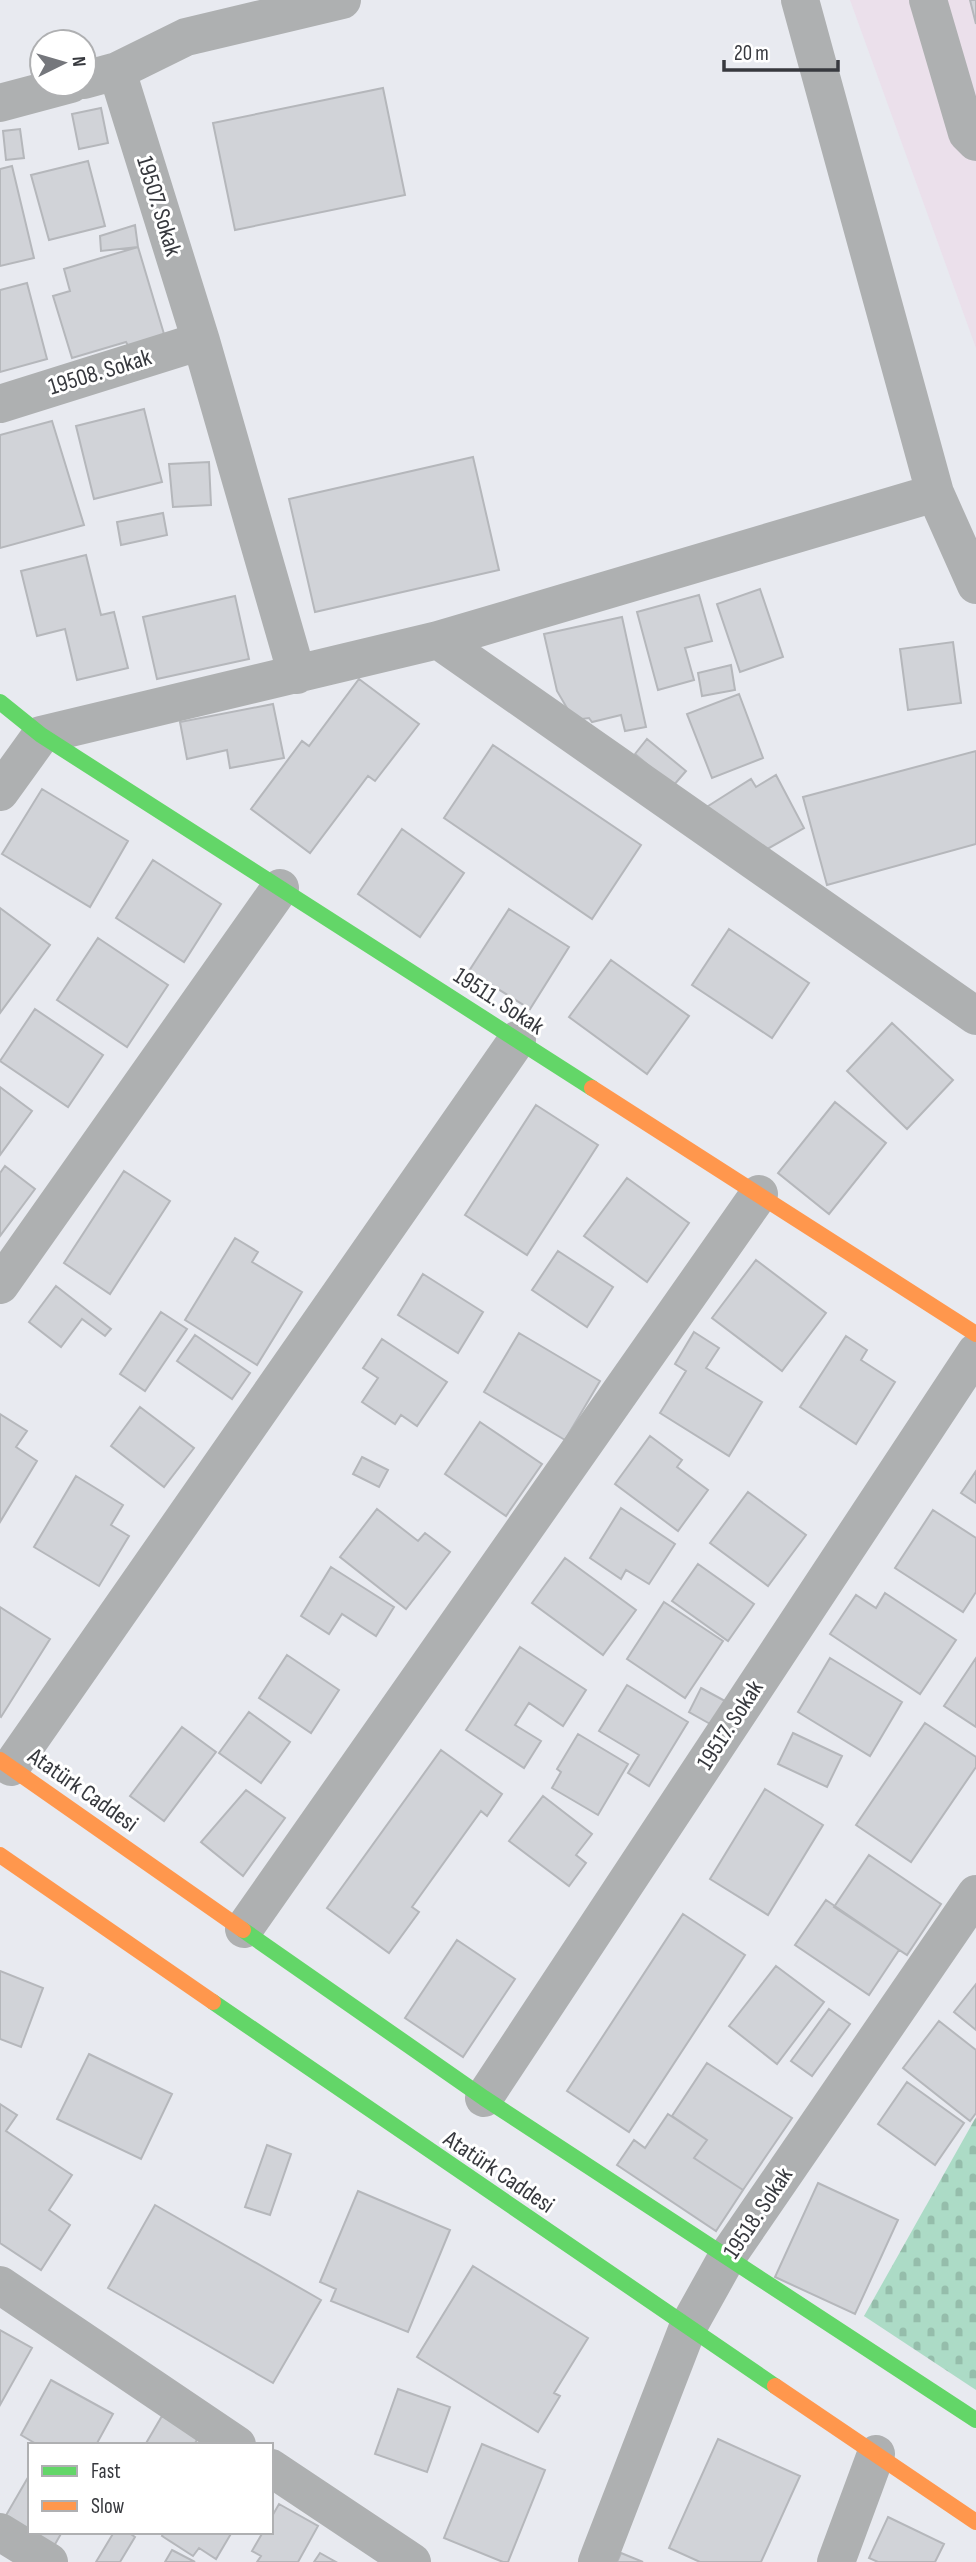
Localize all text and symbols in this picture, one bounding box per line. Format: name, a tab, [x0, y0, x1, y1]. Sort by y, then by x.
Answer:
north arrow	[28, 28, 98, 98]
scale bar	[724, 28, 838, 72]
text: 20 m	[734, 41, 769, 66]
text: N	[67, 56, 90, 68]
street label: 19507. Sokak	[130, 153, 188, 259]
street label: 19508. Sokak	[45, 343, 155, 401]
street label: 19511. Sokak	[448, 961, 550, 1041]
street label: 19517. Sokak	[690, 1675, 770, 1775]
street label: Atatürk Caddesi	[22, 1741, 143, 1838]
street label: Atatürk Caddesi	[437, 2124, 560, 2220]
street label: 19518. Sokak	[717, 2162, 799, 2264]
legend	[28, 2443, 273, 2534]
text: Fast	[91, 2459, 121, 2484]
text: Slow	[91, 2494, 125, 2519]

